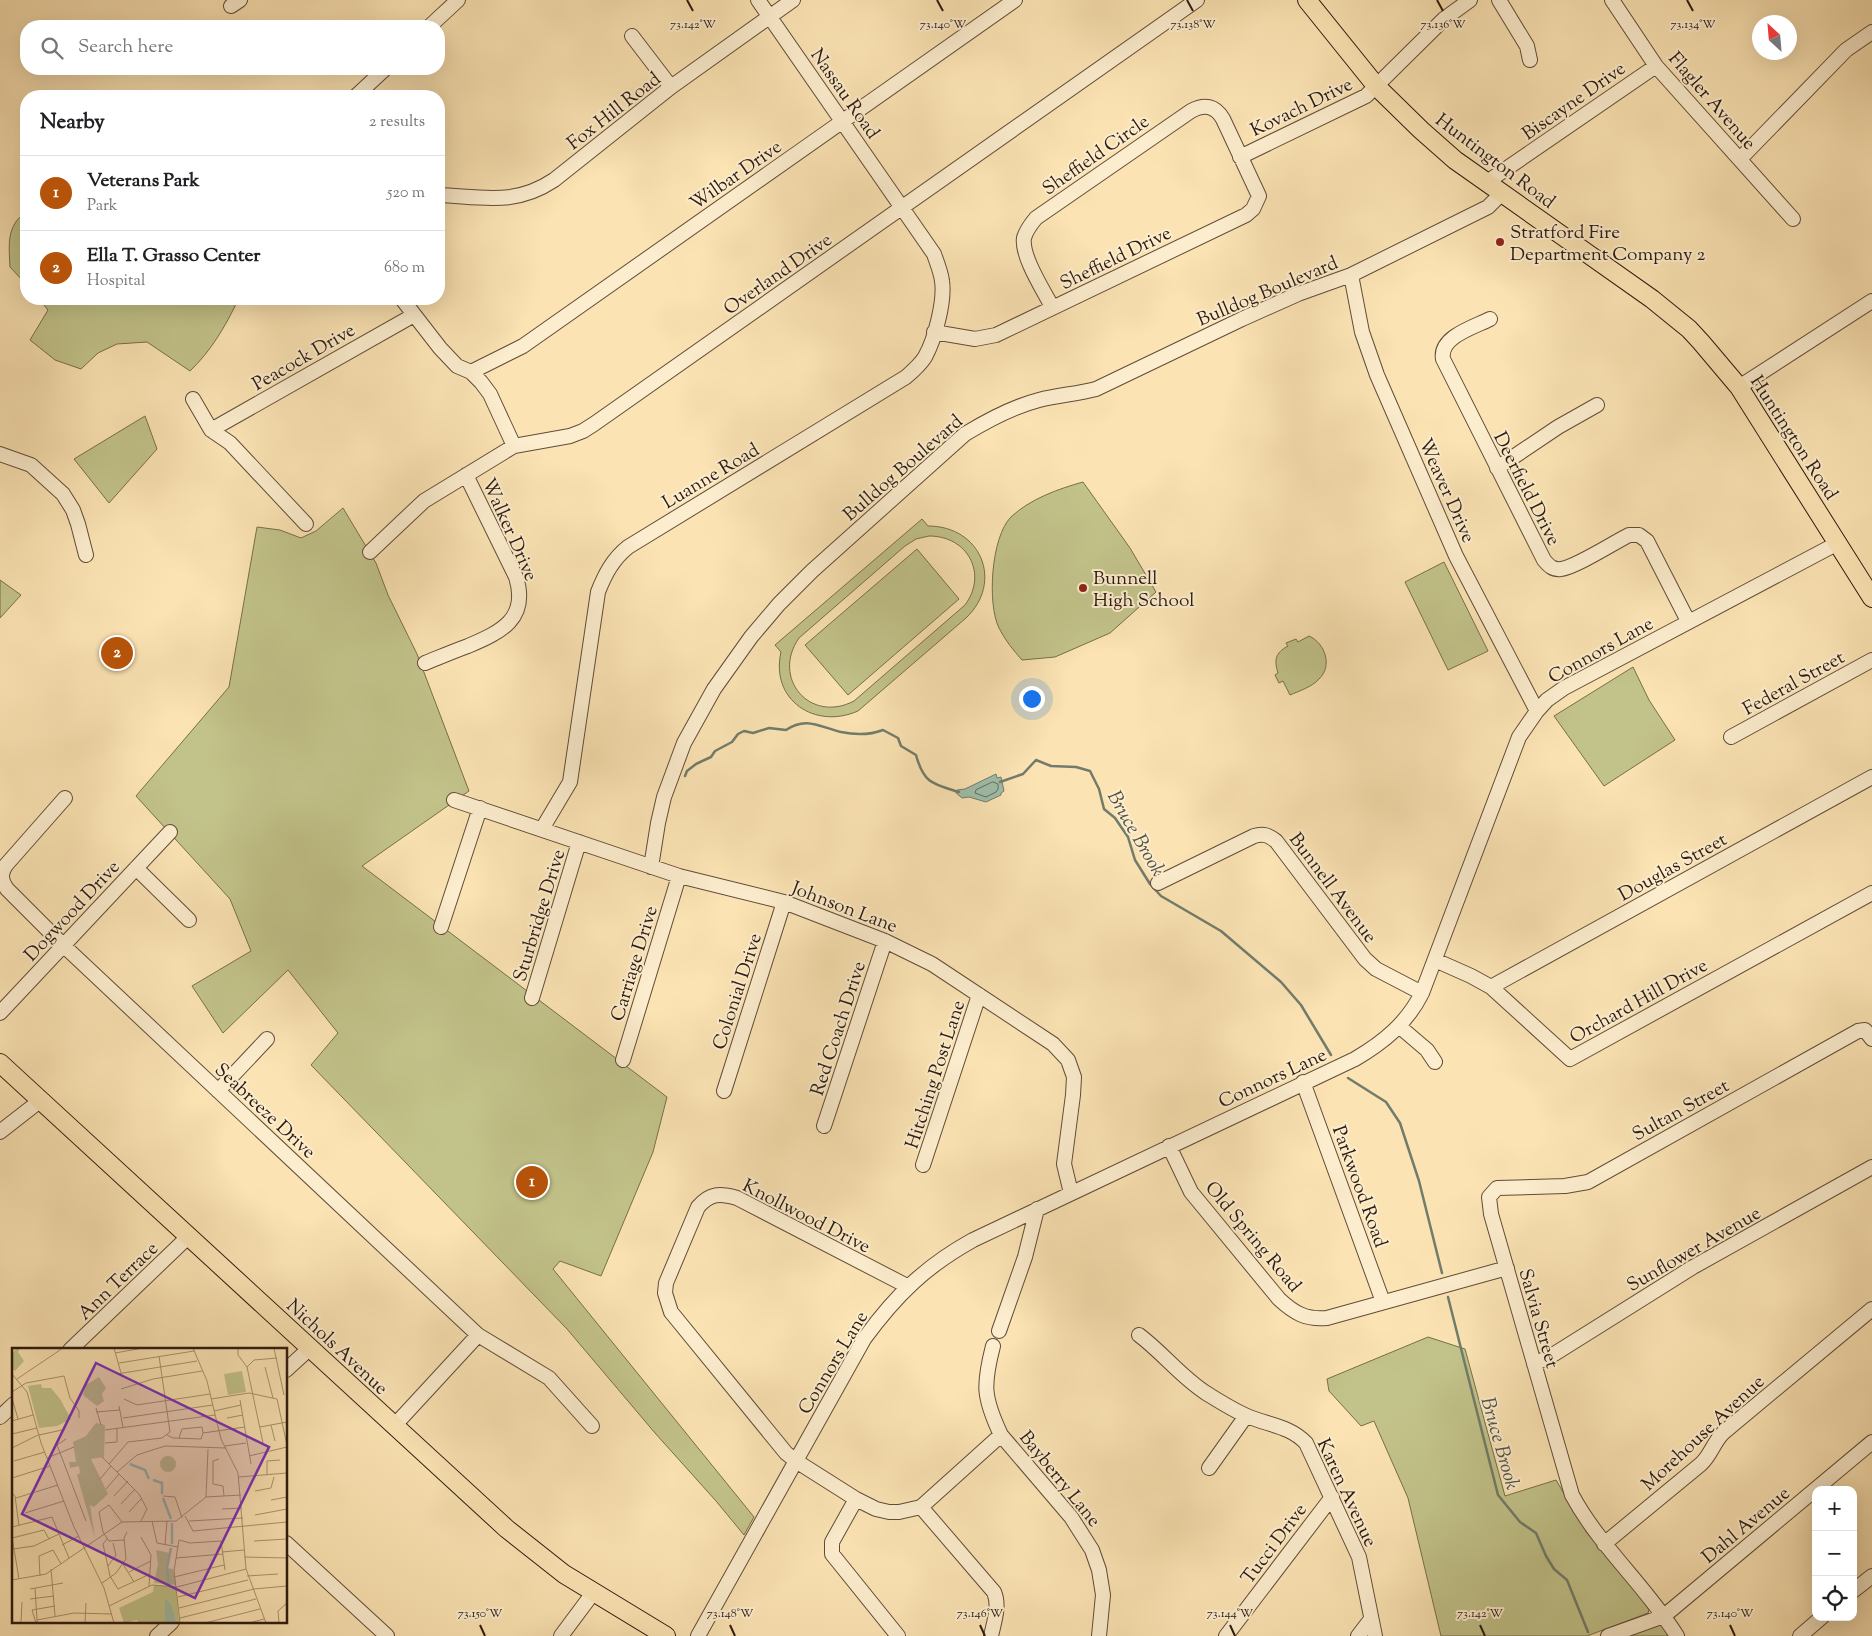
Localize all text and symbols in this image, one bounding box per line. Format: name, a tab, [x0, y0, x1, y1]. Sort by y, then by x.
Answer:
north arrow	[1752, 15, 1797, 60]
text: 73.142°W	[670, 16, 717, 34]
text: 73.140°W	[920, 16, 967, 34]
text: 73.138°W	[1170, 16, 1216, 34]
text: 73.136°W	[1420, 16, 1466, 34]
text: 73.134°W	[1670, 16, 1716, 34]
search box	[20, 20, 445, 75]
icon: search	[38, 34, 66, 62]
text: Search here	[78, 34, 173, 61]
street label: Nassau Road	[803, 44, 885, 145]
street label: Flagler Avenue	[1661, 47, 1761, 157]
street label: Biscayne Drive	[1517, 56, 1632, 148]
street label: Fox Hill Road	[562, 66, 667, 157]
street label: Kovach Drive	[1246, 72, 1358, 145]
text: Nearby	[40, 108, 105, 138]
street label: Huntington Road	[1429, 108, 1560, 216]
street label: Sheffield Circle	[1037, 109, 1155, 203]
text: 2 results	[369, 111, 425, 134]
street label: Wilbar Drive	[685, 134, 788, 218]
text: Veterans Park	[87, 168, 200, 195]
text: 1	[53, 182, 59, 205]
text: 520 m	[387, 182, 425, 205]
text: Park	[87, 195, 118, 218]
place label: Stratford Fire Department Company 2	[1510, 220, 1706, 269]
street label: Sheffield Drive	[1056, 221, 1176, 298]
street label: Overland Drive	[719, 227, 838, 323]
marker: Stratford Fire Department Company 2	[1494, 236, 1506, 248]
text: Ella T. Grasso Center	[87, 243, 260, 270]
street label: Bulldog Boulevard	[1193, 250, 1343, 334]
text: 2	[52, 257, 60, 280]
text: 680 m	[384, 257, 425, 280]
text: Hospital	[87, 270, 145, 293]
street label: Peacock Drive	[248, 318, 361, 399]
street label: Huntington Road	[1742, 371, 1844, 506]
street label: Bulldog Boulevard	[838, 409, 970, 529]
street label: Deerfield Drive	[1485, 428, 1566, 551]
street label: Weaver Drive	[1411, 434, 1481, 548]
street label: Luanne Road	[658, 437, 765, 517]
street label: Walker Drive	[474, 474, 543, 586]
place label: Bunnell High School	[1093, 566, 1195, 615]
marker: Bunnell High School	[1077, 582, 1089, 594]
street label: Connors Lane	[1544, 611, 1659, 691]
pin: 2	[101, 634, 133, 672]
street label: Federal Street	[1738, 645, 1851, 723]
your location	[1019, 686, 1045, 712]
water label: Bruce Brook	[1099, 786, 1171, 883]
street label: Douglas Street	[1614, 827, 1733, 909]
street label: Bunnell Avenue	[1281, 828, 1383, 949]
street label: Sturbridge Drive	[507, 846, 573, 985]
street label: Dogwood Drive	[19, 855, 127, 968]
street label: Johnson Lane	[786, 875, 901, 941]
street label: Carriage Drive	[605, 903, 666, 1025]
street label: Colonial Drive	[707, 930, 770, 1053]
street label: Orchard Hill Drive	[1565, 953, 1713, 1051]
street label: Red Coach Drive	[805, 958, 874, 1099]
street label: Hitching Post Lane	[900, 997, 973, 1152]
street label: Connors Lane	[1215, 1042, 1332, 1116]
street label: Seabreeze Drive	[208, 1058, 321, 1166]
street label: Sultan Street	[1628, 1073, 1735, 1149]
street label: Parkwood Road	[1324, 1122, 1393, 1252]
pin: 1	[516, 1163, 548, 1201]
street label: Knollwood Drive	[737, 1173, 875, 1261]
street label: Old Spring Road	[1198, 1176, 1307, 1299]
street label: Sunflower Avenue	[1622, 1201, 1766, 1300]
street label: Ann Terrace	[72, 1236, 165, 1327]
street label: Salvia Street	[1511, 1266, 1565, 1372]
street label: Nichols Avenue	[279, 1293, 393, 1402]
street label: Connors Lane	[793, 1306, 876, 1420]
inset map	[12, 1348, 288, 1624]
street label: Morehouse Avenue	[1636, 1369, 1771, 1498]
water label: Bruce Brook	[1472, 1394, 1526, 1493]
street label: Bayberry Lane	[1012, 1426, 1106, 1534]
street label: Karen Avenue	[1309, 1434, 1383, 1552]
street label: Dahl Avenue	[1697, 1481, 1797, 1571]
map controls	[1812, 1486, 1857, 1621]
button: +	[1812, 1486, 1857, 1531]
street label: Tucci Drive	[1236, 1498, 1314, 1591]
button: −	[1812, 1531, 1857, 1576]
button: locate	[1812, 1576, 1857, 1621]
text: 73.150°W	[458, 1605, 503, 1623]
text: 73.148°W	[707, 1605, 754, 1623]
text: 73.146°W	[957, 1605, 1004, 1623]
text: 73.144°W	[1207, 1605, 1254, 1623]
text: 73.142°W	[1457, 1605, 1504, 1623]
text: 73.140°W	[1707, 1605, 1754, 1623]

